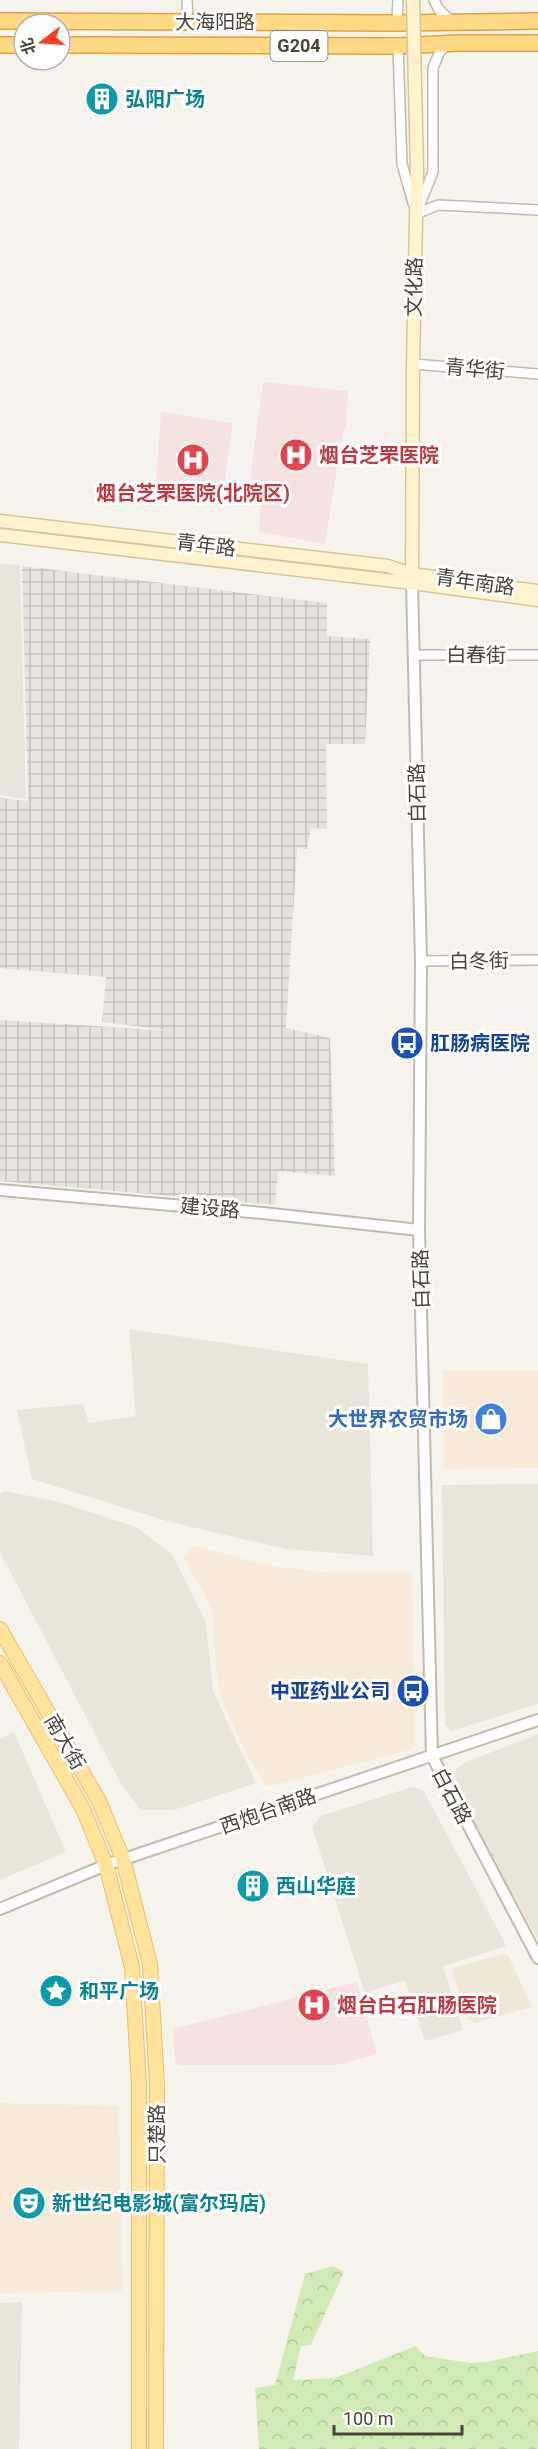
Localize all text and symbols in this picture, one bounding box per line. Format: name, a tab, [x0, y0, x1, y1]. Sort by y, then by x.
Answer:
street label: 大海阳路	[175, 10, 255, 34]
north arrow	[12, 12, 72, 72]
road number: G204	[270, 31, 328, 61]
text: 北	[17, 36, 40, 57]
building icon: 弘阳广场	[84, 81, 120, 117]
place label: 弘阳广场	[125, 87, 205, 111]
street label: 文化路	[401, 257, 427, 317]
street label: 青华街	[444, 354, 506, 384]
hospital icon: 烟台芝罘医院	[278, 437, 314, 473]
hospital icon: 烟台芝罘医院(北院区)	[175, 442, 211, 478]
place label: 烟台芝罘医院	[319, 443, 439, 467]
place label: 烟台芝罘医院(北院区)	[96, 481, 290, 505]
street label: 青年路	[175, 529, 237, 561]
street label: 青年南路	[434, 565, 516, 599]
street label: 白春街	[446, 643, 506, 667]
street label: 白石路	[404, 763, 430, 823]
street label: 白冬街	[449, 948, 509, 974]
bus stop icon: 肛肠病医院	[389, 1025, 425, 1061]
place label: 肛肠病医院	[430, 1031, 530, 1055]
street label: 建设路	[179, 1193, 241, 1223]
street label: 白石路	[408, 1249, 434, 1309]
shop icon: 大世界农贸市场	[473, 1401, 509, 1437]
place label: 大世界农贸市场	[328, 1407, 468, 1431]
bus stop icon: 中亚药业公司	[395, 1673, 431, 1709]
place label: 中亚药业公司	[270, 1679, 390, 1703]
street label: 南大街	[40, 1710, 90, 1774]
street label: 白石路	[427, 1764, 477, 1828]
street label: 西炮台南路	[217, 1783, 319, 1839]
building icon: 西山华庭	[235, 1868, 271, 1904]
place label: 西山华庭	[276, 1874, 356, 1898]
place icon: 和平广场	[38, 1973, 74, 2009]
place label: 和平广场	[79, 1979, 159, 2003]
hospital icon: 烟台白石肛肠医院	[296, 1987, 332, 2023]
place label: 烟台白石肛肠医院	[337, 1993, 497, 2017]
street label: 只楚路	[145, 2104, 169, 2164]
theatre icon: 新世纪电影城(富尔玛店)	[11, 2185, 47, 2221]
place label: 新世纪电影城(富尔玛店)	[52, 2191, 266, 2215]
scale bar	[334, 2398, 462, 2436]
text: 100 m	[343, 2408, 394, 2429]

